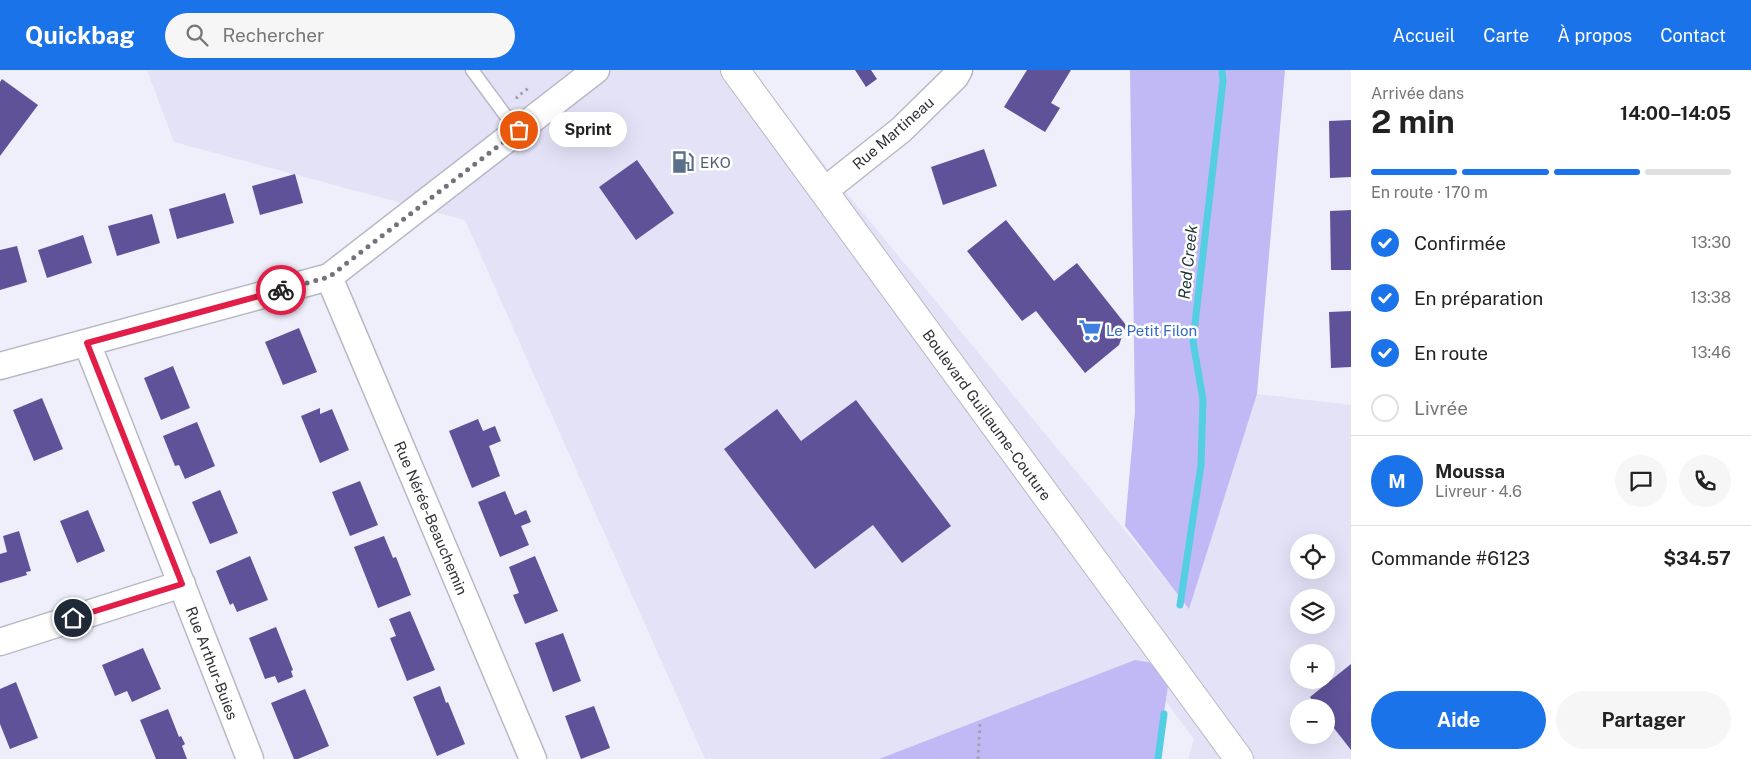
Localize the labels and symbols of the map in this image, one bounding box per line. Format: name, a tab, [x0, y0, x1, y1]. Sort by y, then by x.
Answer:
street label: Rue Martineau	[849, 93, 937, 173]
pin	[498, 109, 540, 151]
callout: Sprint	[549, 112, 626, 148]
fuel station icon: EKO	[670, 149, 696, 175]
place label: EKO	[700, 154, 731, 171]
water label: Red Creek	[1175, 224, 1201, 300]
courier	[256, 265, 306, 315]
supermarket icon: Le Petit Filon	[1077, 317, 1103, 343]
place label: Le Petit Filon	[1106, 322, 1197, 339]
street label: Boulevard Guillaume-Couture	[919, 326, 1055, 504]
street label: Rue Nérée-Beauchemin	[391, 439, 471, 597]
pin	[52, 597, 94, 639]
street label: Rue Arthur-Buies	[183, 604, 241, 722]

